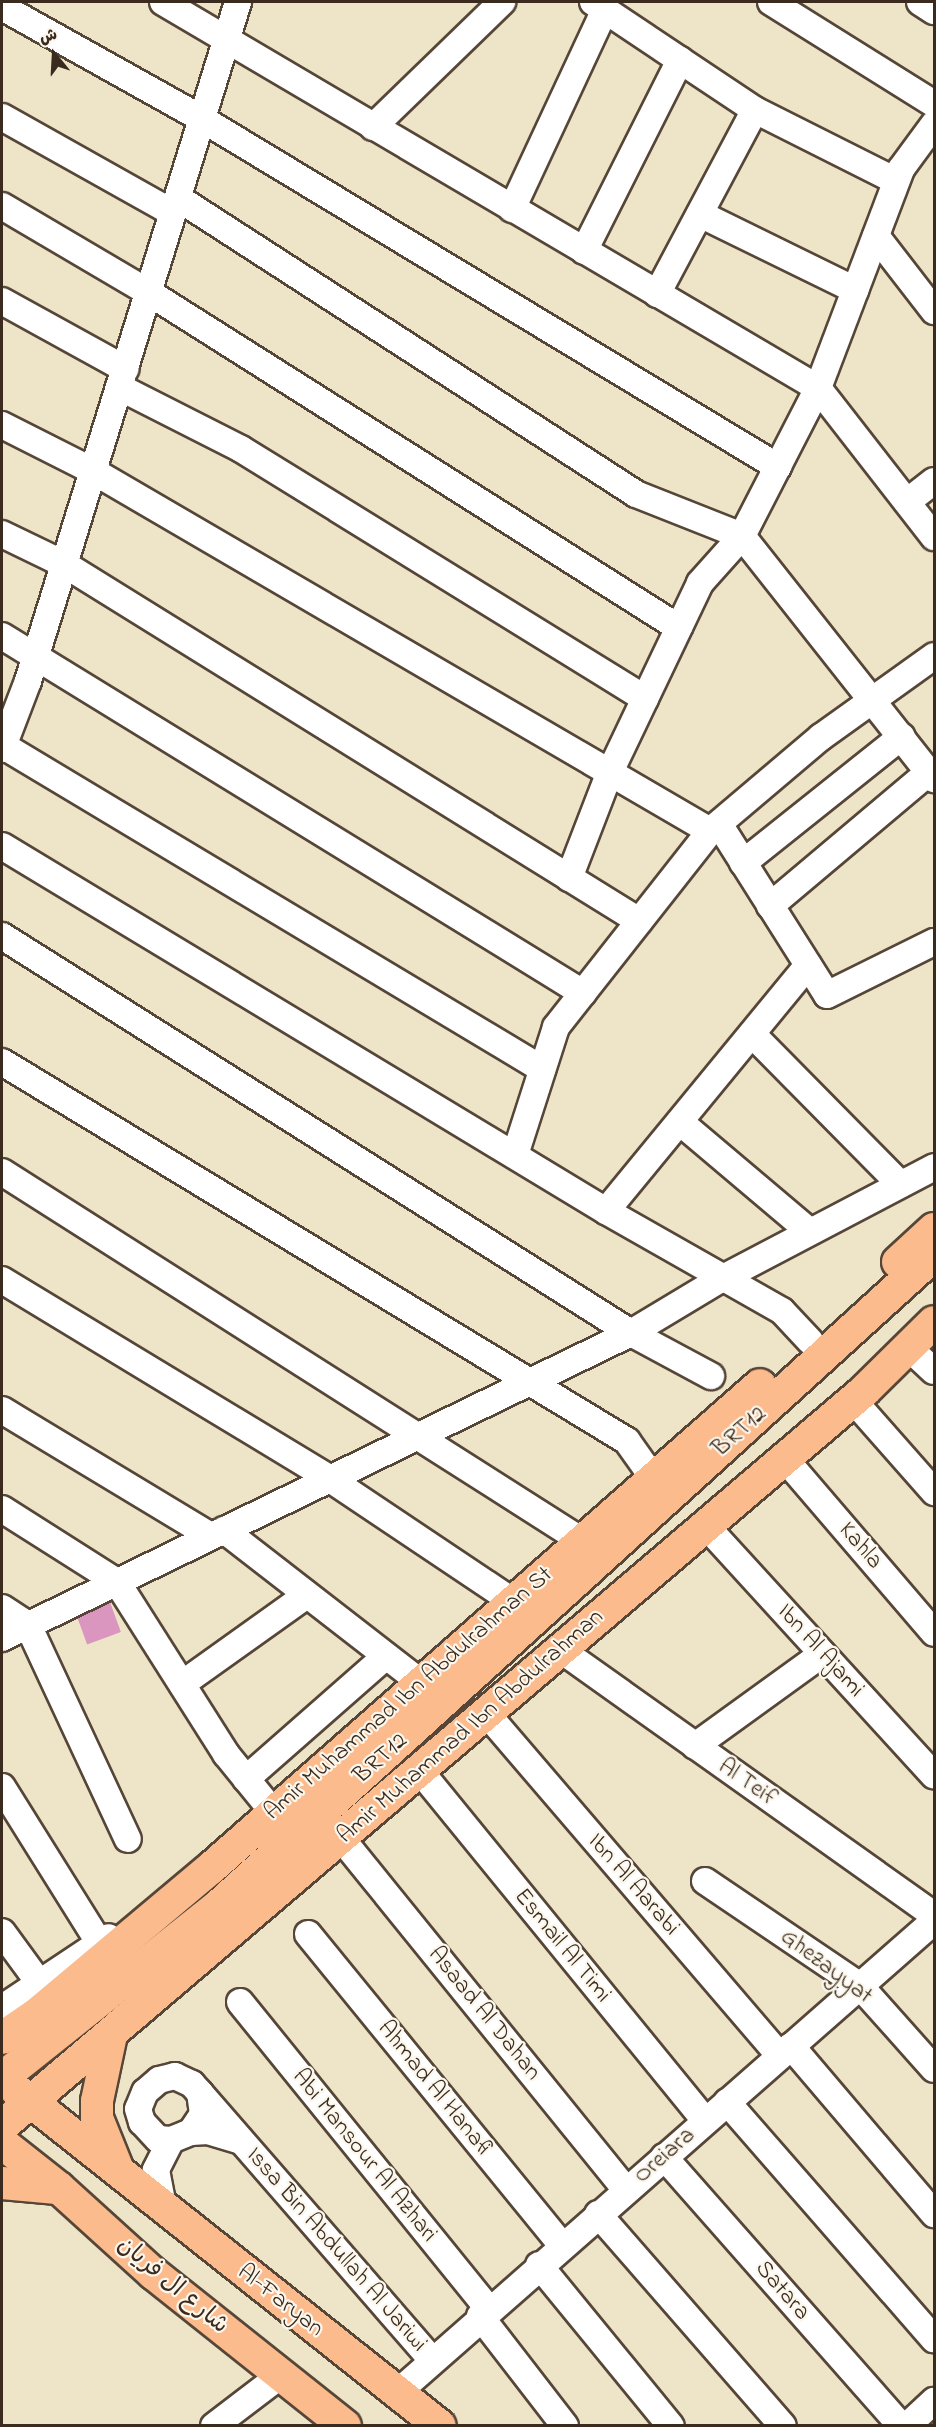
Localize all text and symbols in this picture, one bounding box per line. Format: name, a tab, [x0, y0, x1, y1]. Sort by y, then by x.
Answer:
text: ش	[36, 23, 61, 51]
north arrow	[24, 24, 84, 84]
street label: BRT12	[707, 1400, 773, 1464]
street label: Kahla	[832, 1517, 888, 1575]
street label: Amir Muhammad Ibn Abdulrahman St	[259, 1561, 559, 1827]
street label: Ibn Al Ajami	[770, 1598, 870, 1704]
street label: Amir Muhammad Ibn Abdulrahman	[332, 1603, 610, 1851]
street label: BRT12	[348, 1727, 414, 1791]
street label: Al Teif	[712, 1753, 782, 1813]
street label: Ibn Al Aarabi	[581, 1828, 685, 1942]
street label: Esmail Al Timi	[507, 1883, 617, 2009]
street label: Ghezayyat	[774, 1923, 878, 2011]
street label: Asaad Al Dahan	[421, 1941, 547, 2087]
street label: Ahmad Al Hanafi	[371, 2015, 499, 2165]
street label: Abi Mansour Al Azhari	[285, 2064, 443, 2248]
street label: Oreiara	[629, 2122, 701, 2190]
street label: Issa Bin Abdullah Al Jariwi	[239, 2142, 433, 2358]
street label: شارع ال فريان	[111, 2231, 233, 2341]
street label: Satara	[748, 2255, 816, 2327]
street label: Al-Faryan	[231, 2258, 329, 2344]

